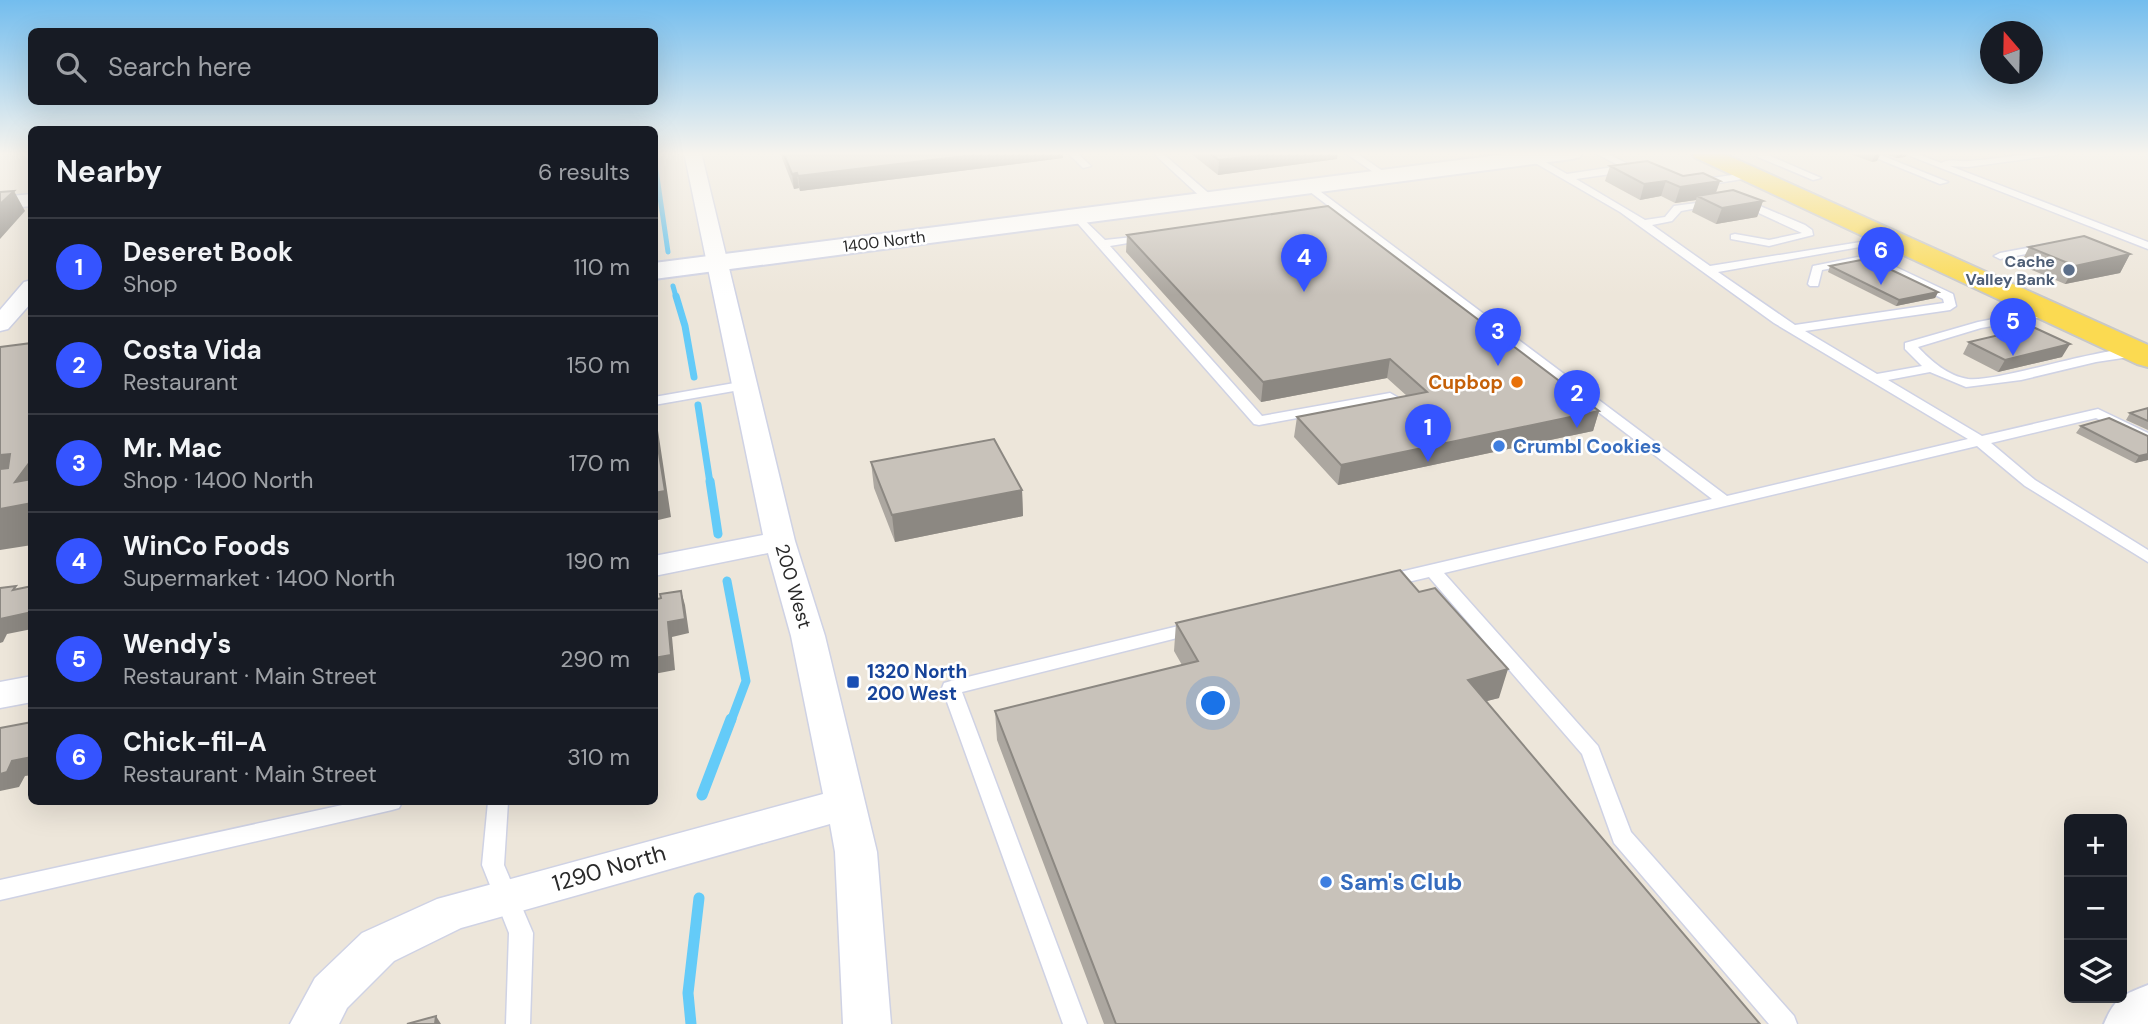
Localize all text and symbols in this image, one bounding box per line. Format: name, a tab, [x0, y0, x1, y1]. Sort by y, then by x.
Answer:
north arrow	[1980, 21, 2043, 84]
search box	[28, 28, 658, 105]
icon: search	[52, 48, 90, 86]
text: Search here	[108, 50, 251, 84]
text: Nearby	[56, 152, 162, 191]
text: 6 results	[538, 157, 630, 187]
street label: 1400 North	[842, 226, 926, 257]
pin: 6	[1858, 227, 1904, 285]
pin: 4	[1281, 234, 1327, 292]
text: Deseret Book	[123, 235, 293, 269]
place label: Cache Valley Bank	[1965, 251, 2056, 290]
text: 1	[75, 252, 83, 282]
text: 110 m	[573, 252, 630, 282]
marker: Cache Valley Bank	[2061, 262, 2077, 278]
text: Shop	[123, 269, 178, 299]
pin: 5	[1990, 298, 2036, 356]
pin: 3	[1475, 308, 1521, 366]
text: Costa Vida	[123, 333, 262, 367]
text: 2	[72, 350, 86, 380]
text: 150 m	[566, 350, 630, 380]
text: Restaurant	[123, 367, 238, 397]
place label: Cupbop	[1428, 370, 1503, 395]
pin: 2	[1554, 370, 1600, 428]
marker: Cupbop	[1509, 374, 1525, 390]
pin: 1	[1405, 404, 1451, 462]
text: Mr. Mac	[123, 431, 222, 465]
place label: Crumbl Cookies	[1513, 434, 1661, 459]
marker: Crumbl Cookies	[1491, 438, 1507, 454]
text: 3	[72, 448, 86, 478]
text: 170 m	[569, 448, 630, 478]
text: Shop · 1400 North	[123, 465, 313, 495]
text: WinCo Foods	[123, 529, 290, 563]
street label: 200 West	[770, 541, 817, 631]
text: 4	[72, 546, 86, 576]
text: 190 m	[566, 546, 630, 576]
text: Supermarket · 1400 North	[123, 563, 395, 593]
text: Wendy's	[123, 627, 231, 661]
text: 5	[72, 644, 86, 674]
text: 290 m	[560, 644, 630, 674]
place label: 1320 North 200 West	[867, 659, 967, 706]
text: Restaurant · Main Street	[123, 661, 377, 691]
marker: 1320 North 200 West	[845, 674, 861, 690]
your location	[1196, 686, 1230, 720]
text: Chick-fil-A	[123, 725, 267, 759]
text: 6	[72, 742, 86, 772]
text: 310 m	[567, 742, 630, 772]
text: Restaurant · Main Street	[123, 759, 377, 789]
map controls	[2064, 814, 2127, 1003]
button: +	[2064, 814, 2127, 877]
street label: 1290 North	[549, 837, 669, 899]
place label: Sam's Club	[1340, 867, 1462, 897]
marker: Sam's Club	[1318, 874, 1334, 890]
button: −	[2064, 877, 2127, 940]
button: layers	[2064, 940, 2127, 1003]

